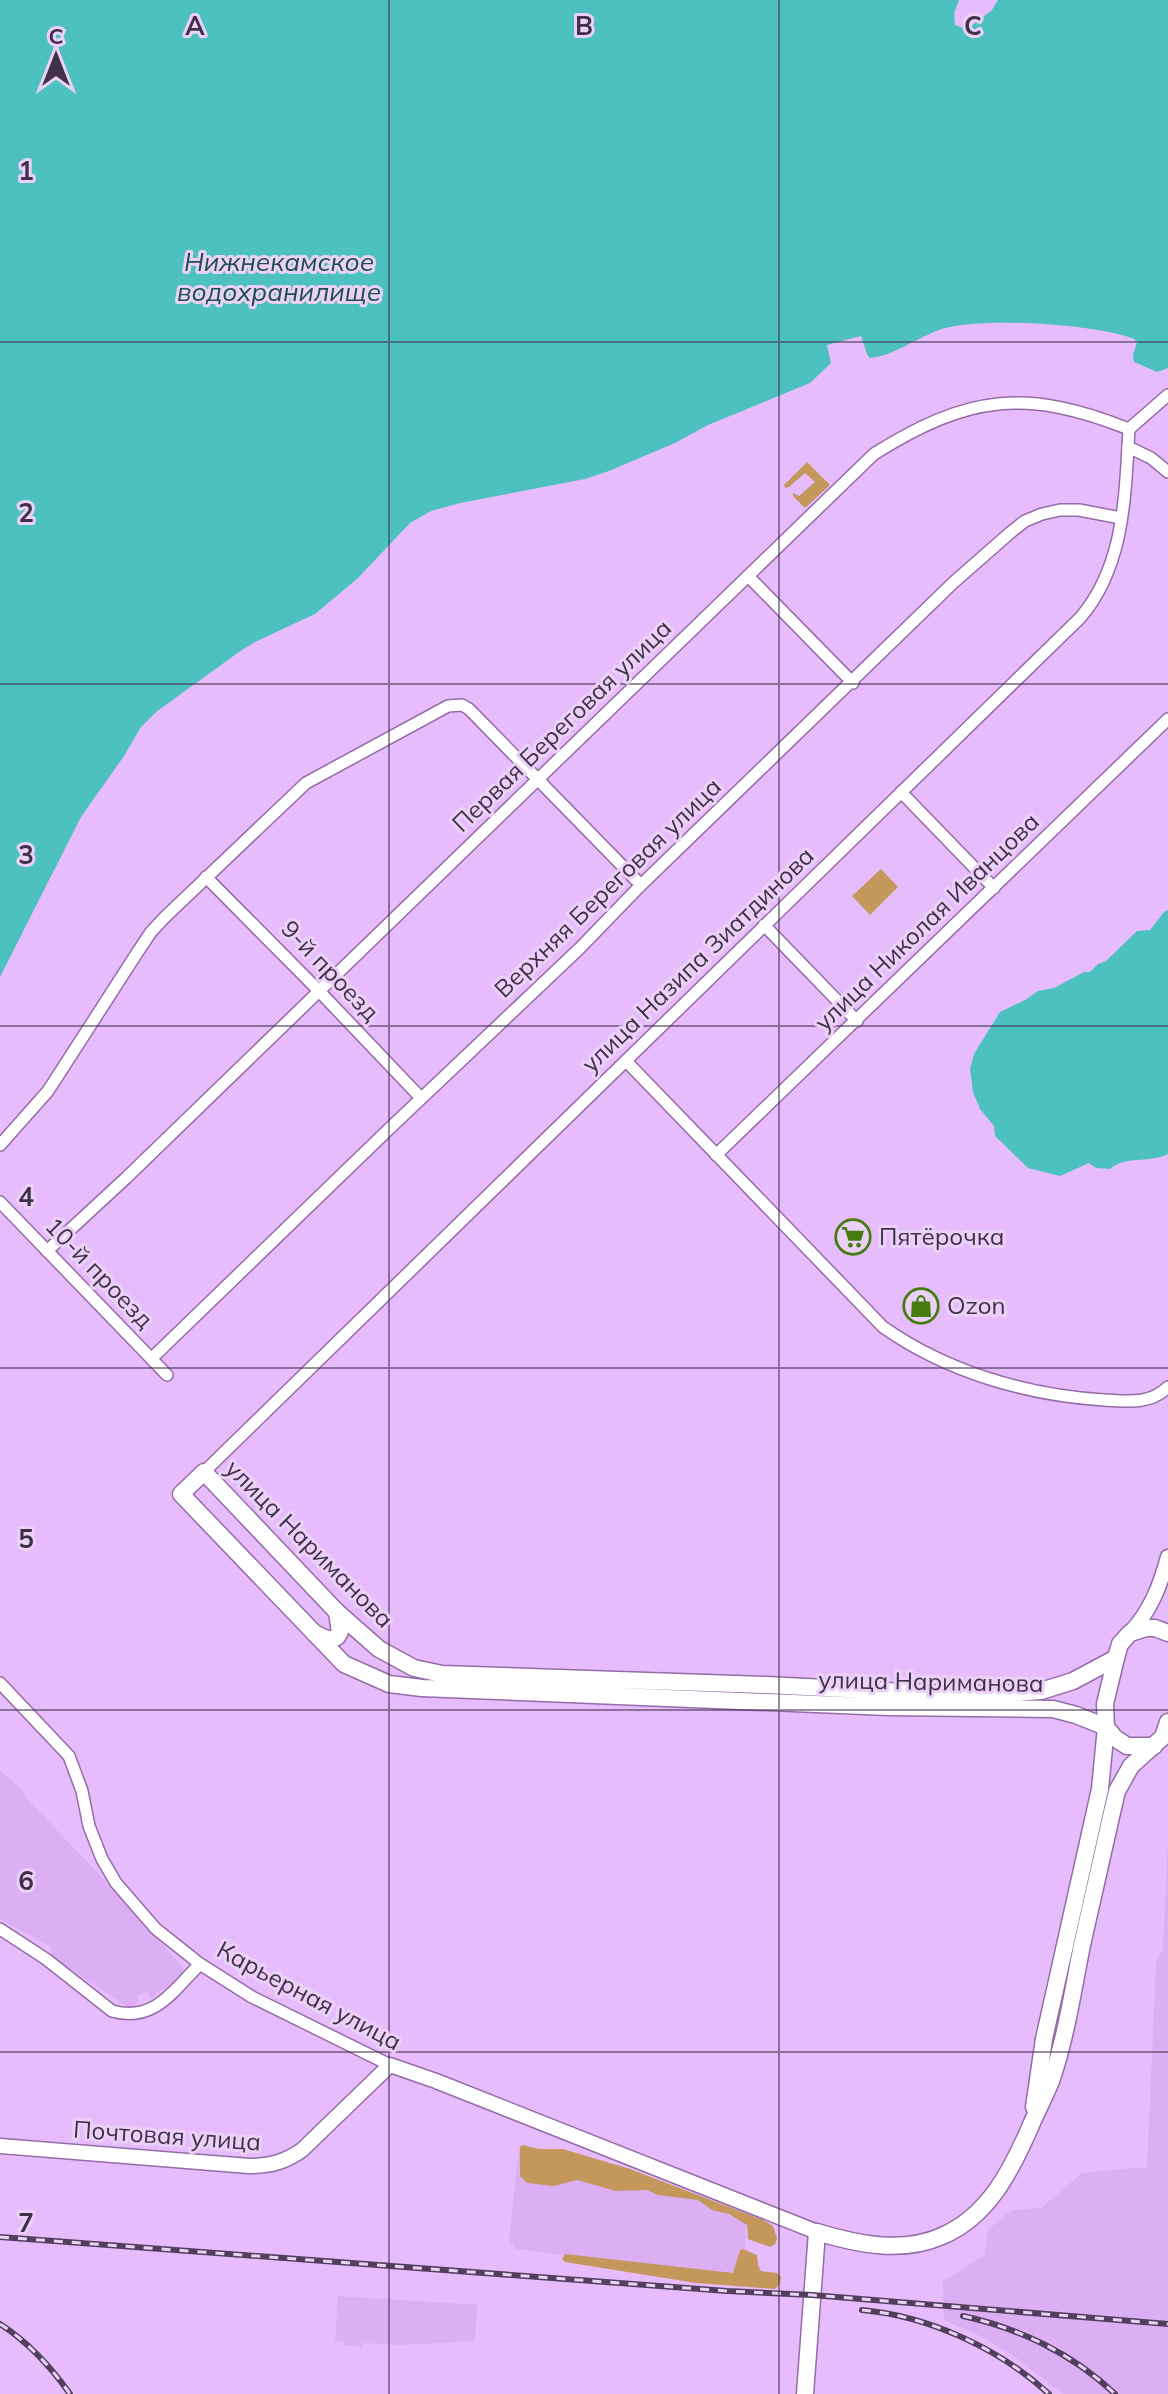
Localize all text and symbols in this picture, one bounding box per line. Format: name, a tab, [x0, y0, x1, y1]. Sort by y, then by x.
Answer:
text: A	[185, 9, 205, 42]
text: B	[575, 9, 593, 42]
text: C	[964, 9, 982, 42]
north arrow	[16, 16, 96, 96]
text: С	[48, 22, 64, 50]
text: 1	[18, 154, 34, 187]
water label: Нижнекамское водохранилище	[177, 245, 381, 308]
text: 2	[18, 496, 34, 529]
street label: Первая Береговая улица	[445, 613, 677, 838]
street label: Верхняя Береговая улица	[488, 771, 727, 1004]
street label: улица Николая Иванцова	[808, 806, 1045, 1036]
text: 3	[18, 838, 34, 871]
street label: улица Назипа Зиатдинова	[575, 840, 820, 1078]
street label: 9-й проезд	[275, 914, 386, 1027]
text: 4	[18, 1180, 34, 1213]
street label: 10-й проезд	[39, 1211, 160, 1334]
supermarket icon: Пятёрочка	[834, 1218, 872, 1256]
place label: Пятёрочка	[879, 1221, 1004, 1251]
shop icon: Ozon	[902, 1287, 940, 1325]
place label: Ozon	[947, 1290, 1006, 1320]
street label: улица Нариманова	[219, 1453, 400, 1634]
text: 5	[18, 1522, 34, 1555]
street label: улица Нариманова	[818, 1664, 1044, 1698]
text: 6	[18, 1864, 34, 1897]
street label: Карьерная улица	[212, 1934, 407, 2056]
street label: Почтовая улица	[72, 2113, 262, 2157]
text: 7	[18, 2206, 34, 2239]

